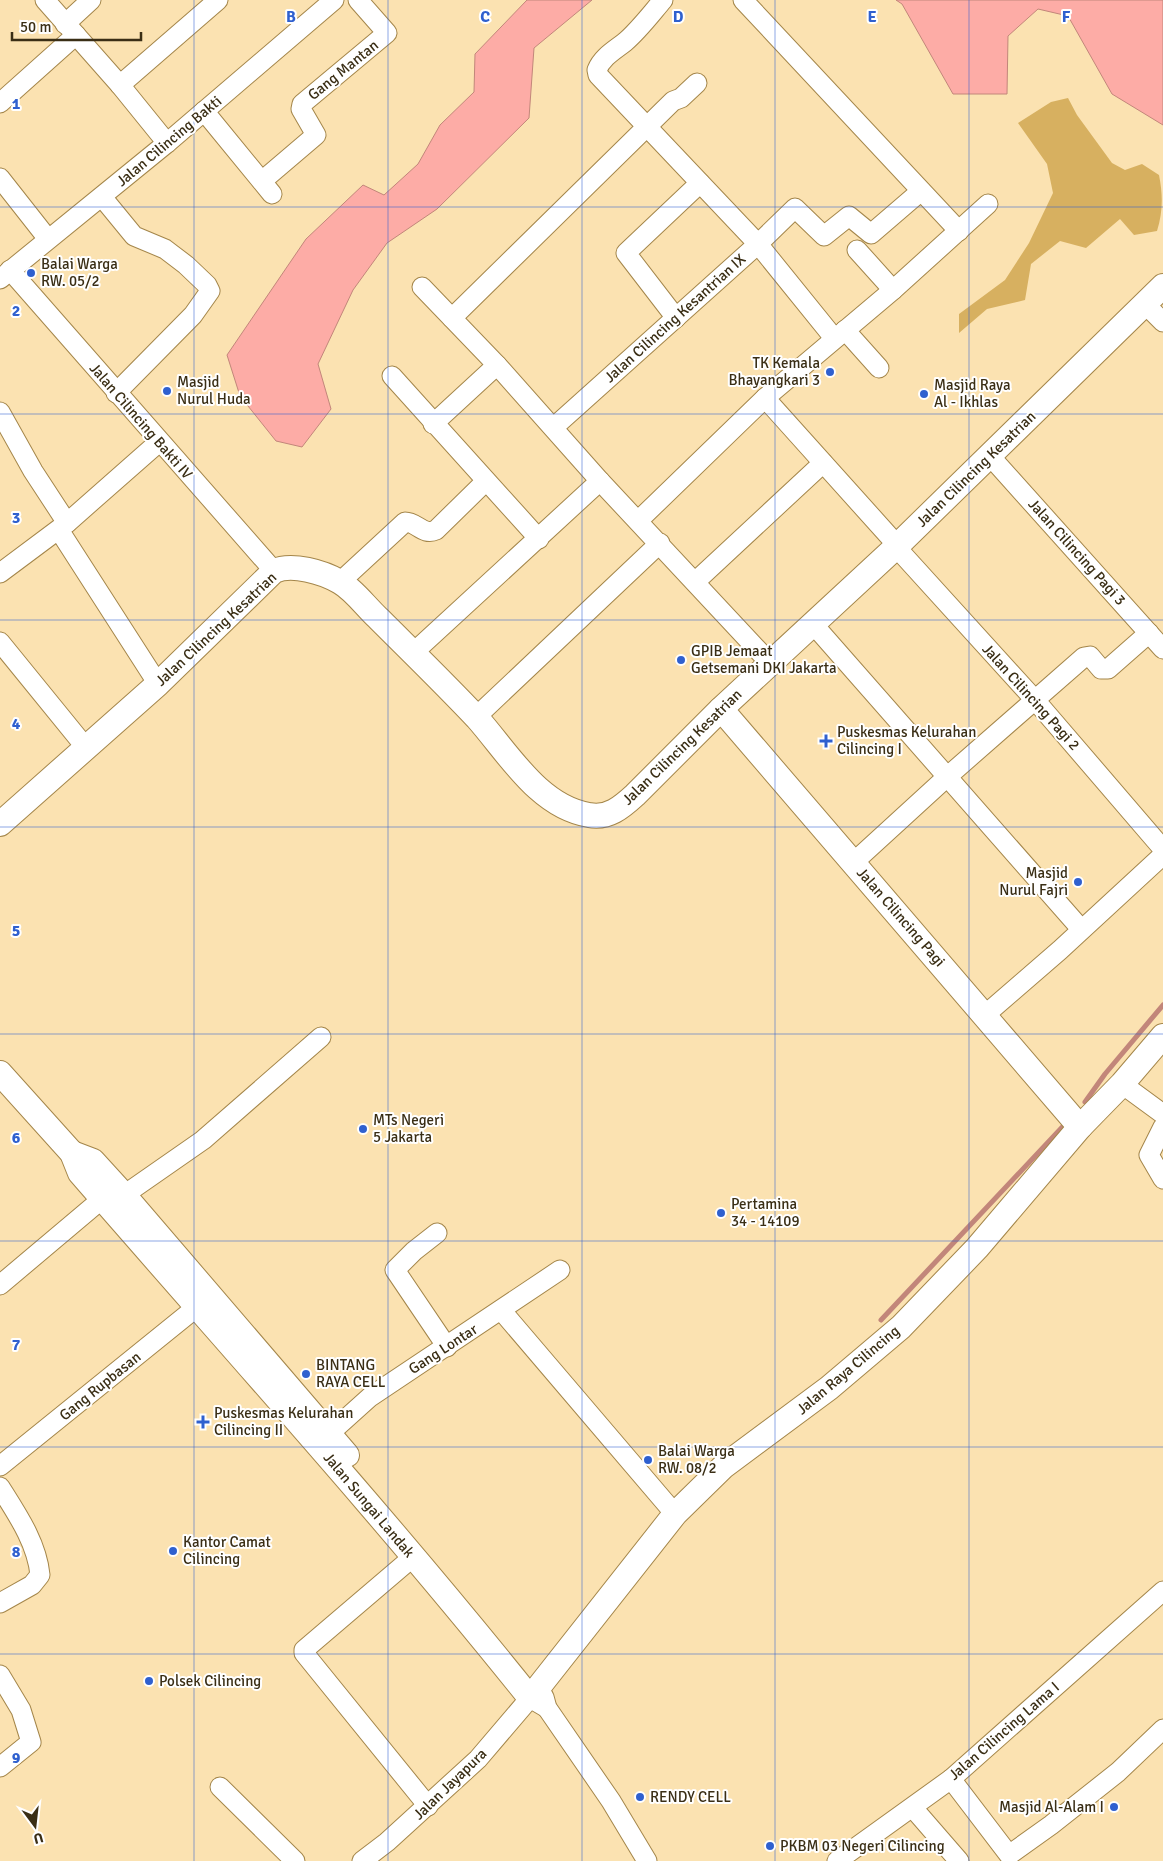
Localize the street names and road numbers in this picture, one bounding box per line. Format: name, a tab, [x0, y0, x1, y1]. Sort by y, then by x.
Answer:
street label: Gang Mantan	[304, 36, 382, 104]
street label: Jalan Cilincing Bakti	[113, 92, 225, 190]
street label: Jalan Cilincing Kesantrian IX	[601, 250, 749, 386]
street label: Jalan Cilincing Bakti IV	[86, 359, 197, 483]
street label: Jalan Cilincing Kesatrian	[913, 407, 1039, 531]
street label: Jalan Cilincing Pagi 3	[1025, 495, 1129, 609]
street label: Jalan Cilincing Kesatrian	[152, 568, 280, 690]
street label: Jalan Cilincing Pagi 2	[979, 640, 1083, 754]
street label: Jalan Cilincing Kesatrian	[619, 685, 745, 809]
street label: Jalan Cilincing Pagi	[853, 864, 949, 970]
street label: Gang Lontar	[405, 1320, 481, 1378]
street label: Jalan Raya Cilincing	[793, 1322, 903, 1418]
street label: Gang Rupbasan	[56, 1348, 144, 1424]
street label: Jalan Sungai Landak	[320, 1449, 419, 1562]
street label: Jalan Cilincing Lama I	[945, 1678, 1063, 1784]
street label: Jalan Jayapura	[410, 1745, 490, 1823]

